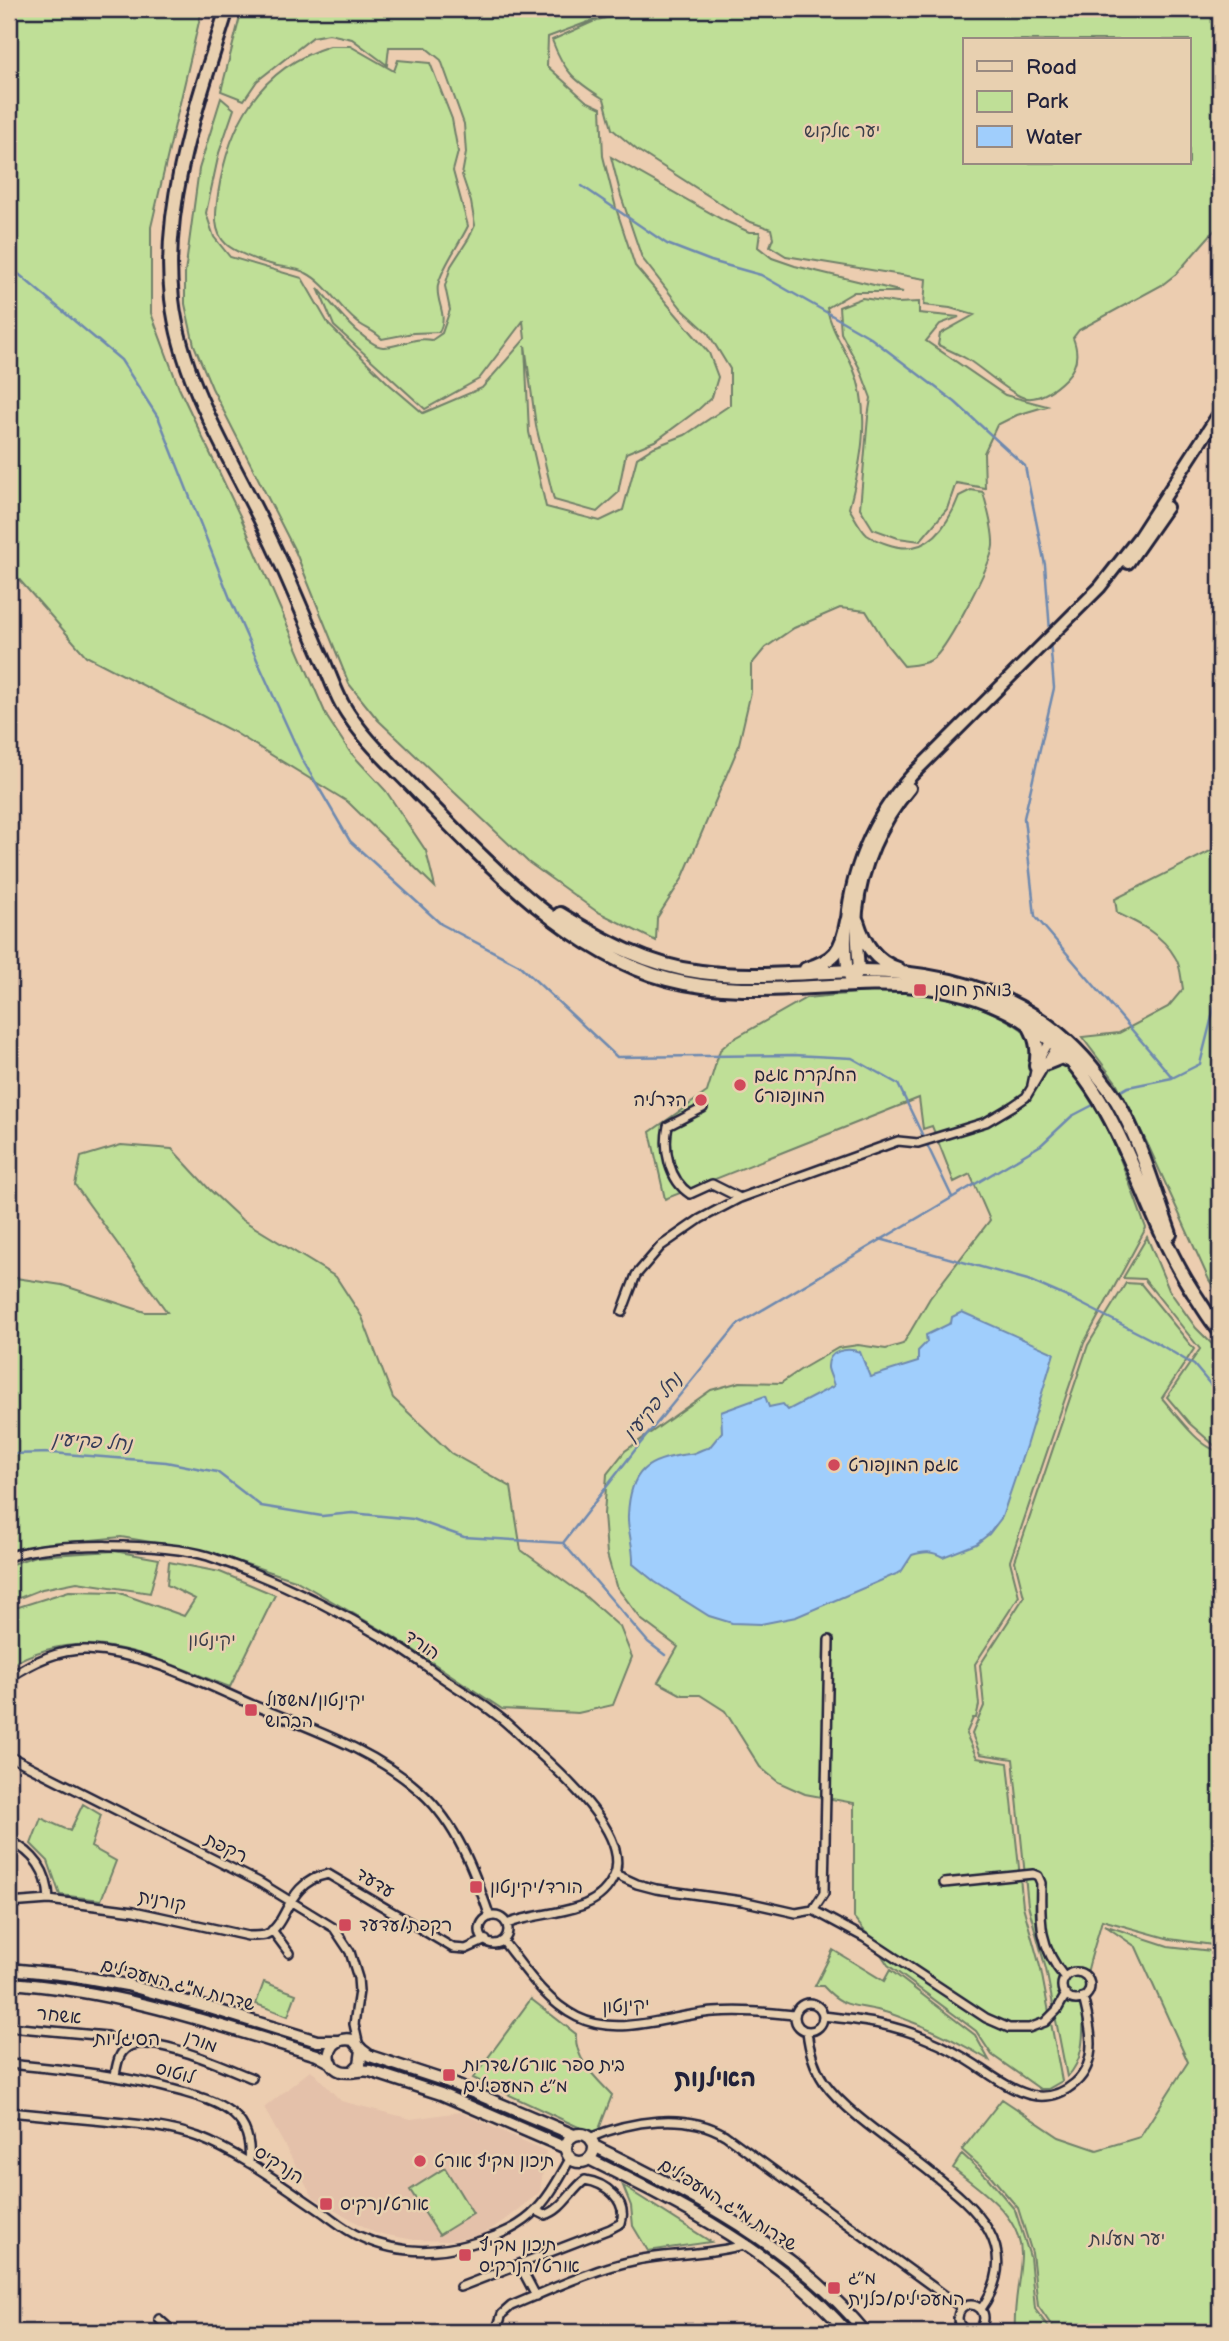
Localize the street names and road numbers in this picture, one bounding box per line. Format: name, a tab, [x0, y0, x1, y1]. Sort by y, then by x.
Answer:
street label: הורד	[401, 1626, 443, 1664]
street label: רקפת	[200, 1828, 251, 1867]
street label: עדעד	[352, 1864, 398, 1902]
street label: קורנית	[136, 1886, 188, 1916]
street label: שדרות מ"ג המעפילים	[99, 1954, 257, 2016]
street label: יקינטון	[602, 1994, 650, 2018]
street label: אשחר	[36, 2003, 82, 2029]
street label: מורן	[182, 2026, 220, 2058]
street label: לוטוס	[153, 2057, 198, 2089]
street label: הנרקיס	[250, 2141, 308, 2189]
street label: שדרות מ"ג המעפילים	[655, 2154, 801, 2256]

